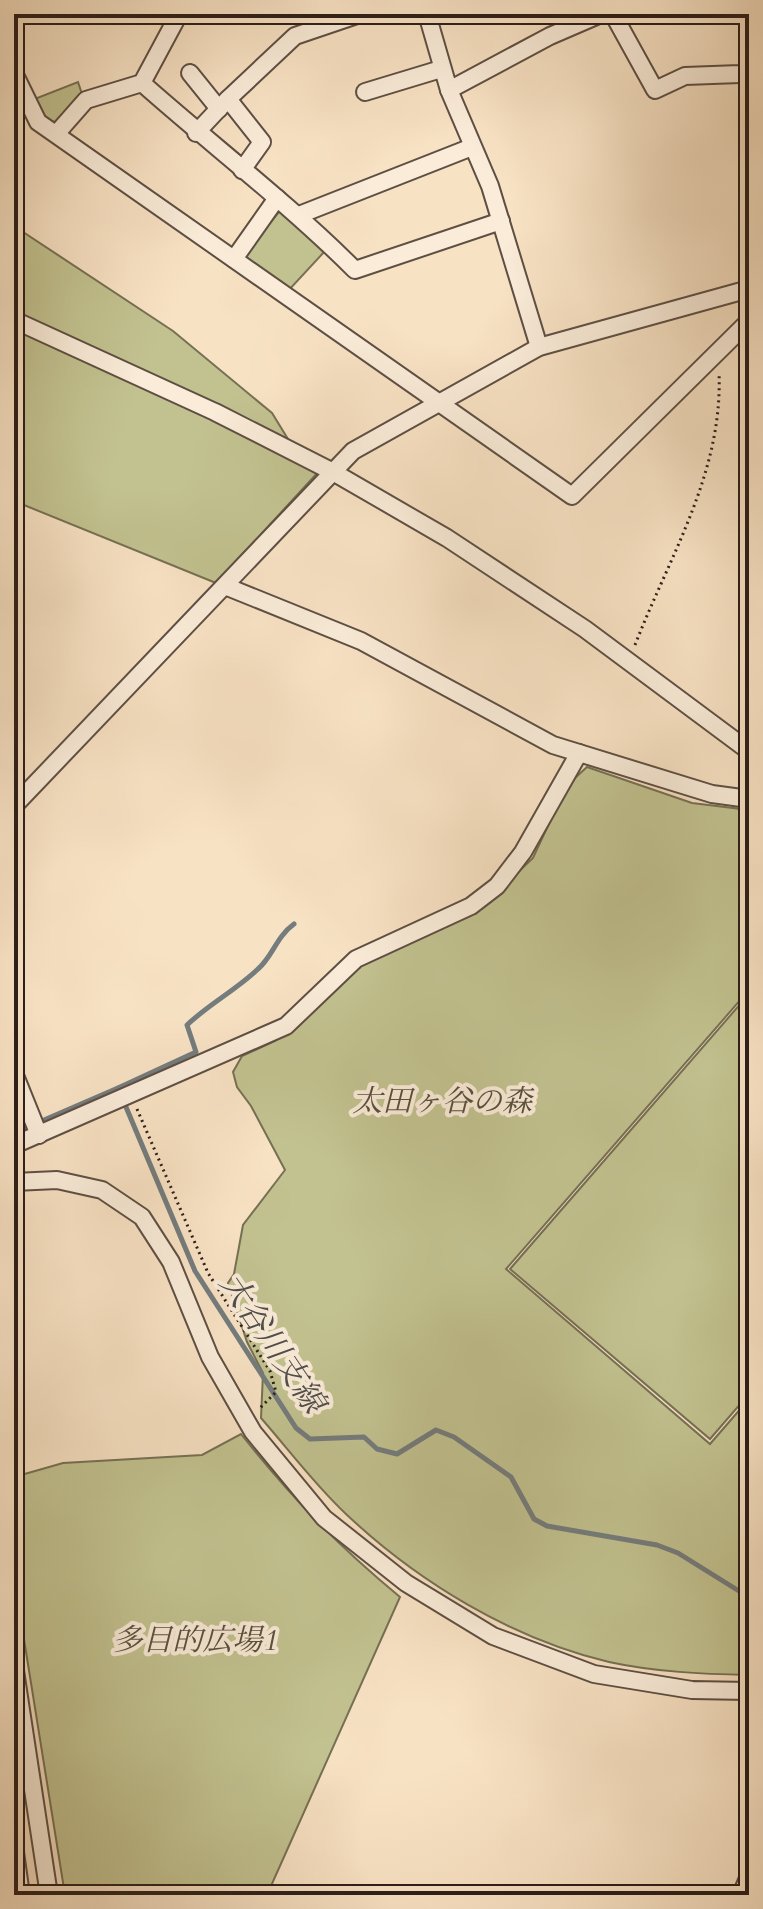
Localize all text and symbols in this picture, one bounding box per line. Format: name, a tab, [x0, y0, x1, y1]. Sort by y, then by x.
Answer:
park label: 太田ヶ谷の森	[352, 1081, 535, 1122]
water label: 大谷川支線	[209, 1264, 337, 1425]
park label: 多目的広場1	[112, 1620, 278, 1661]

